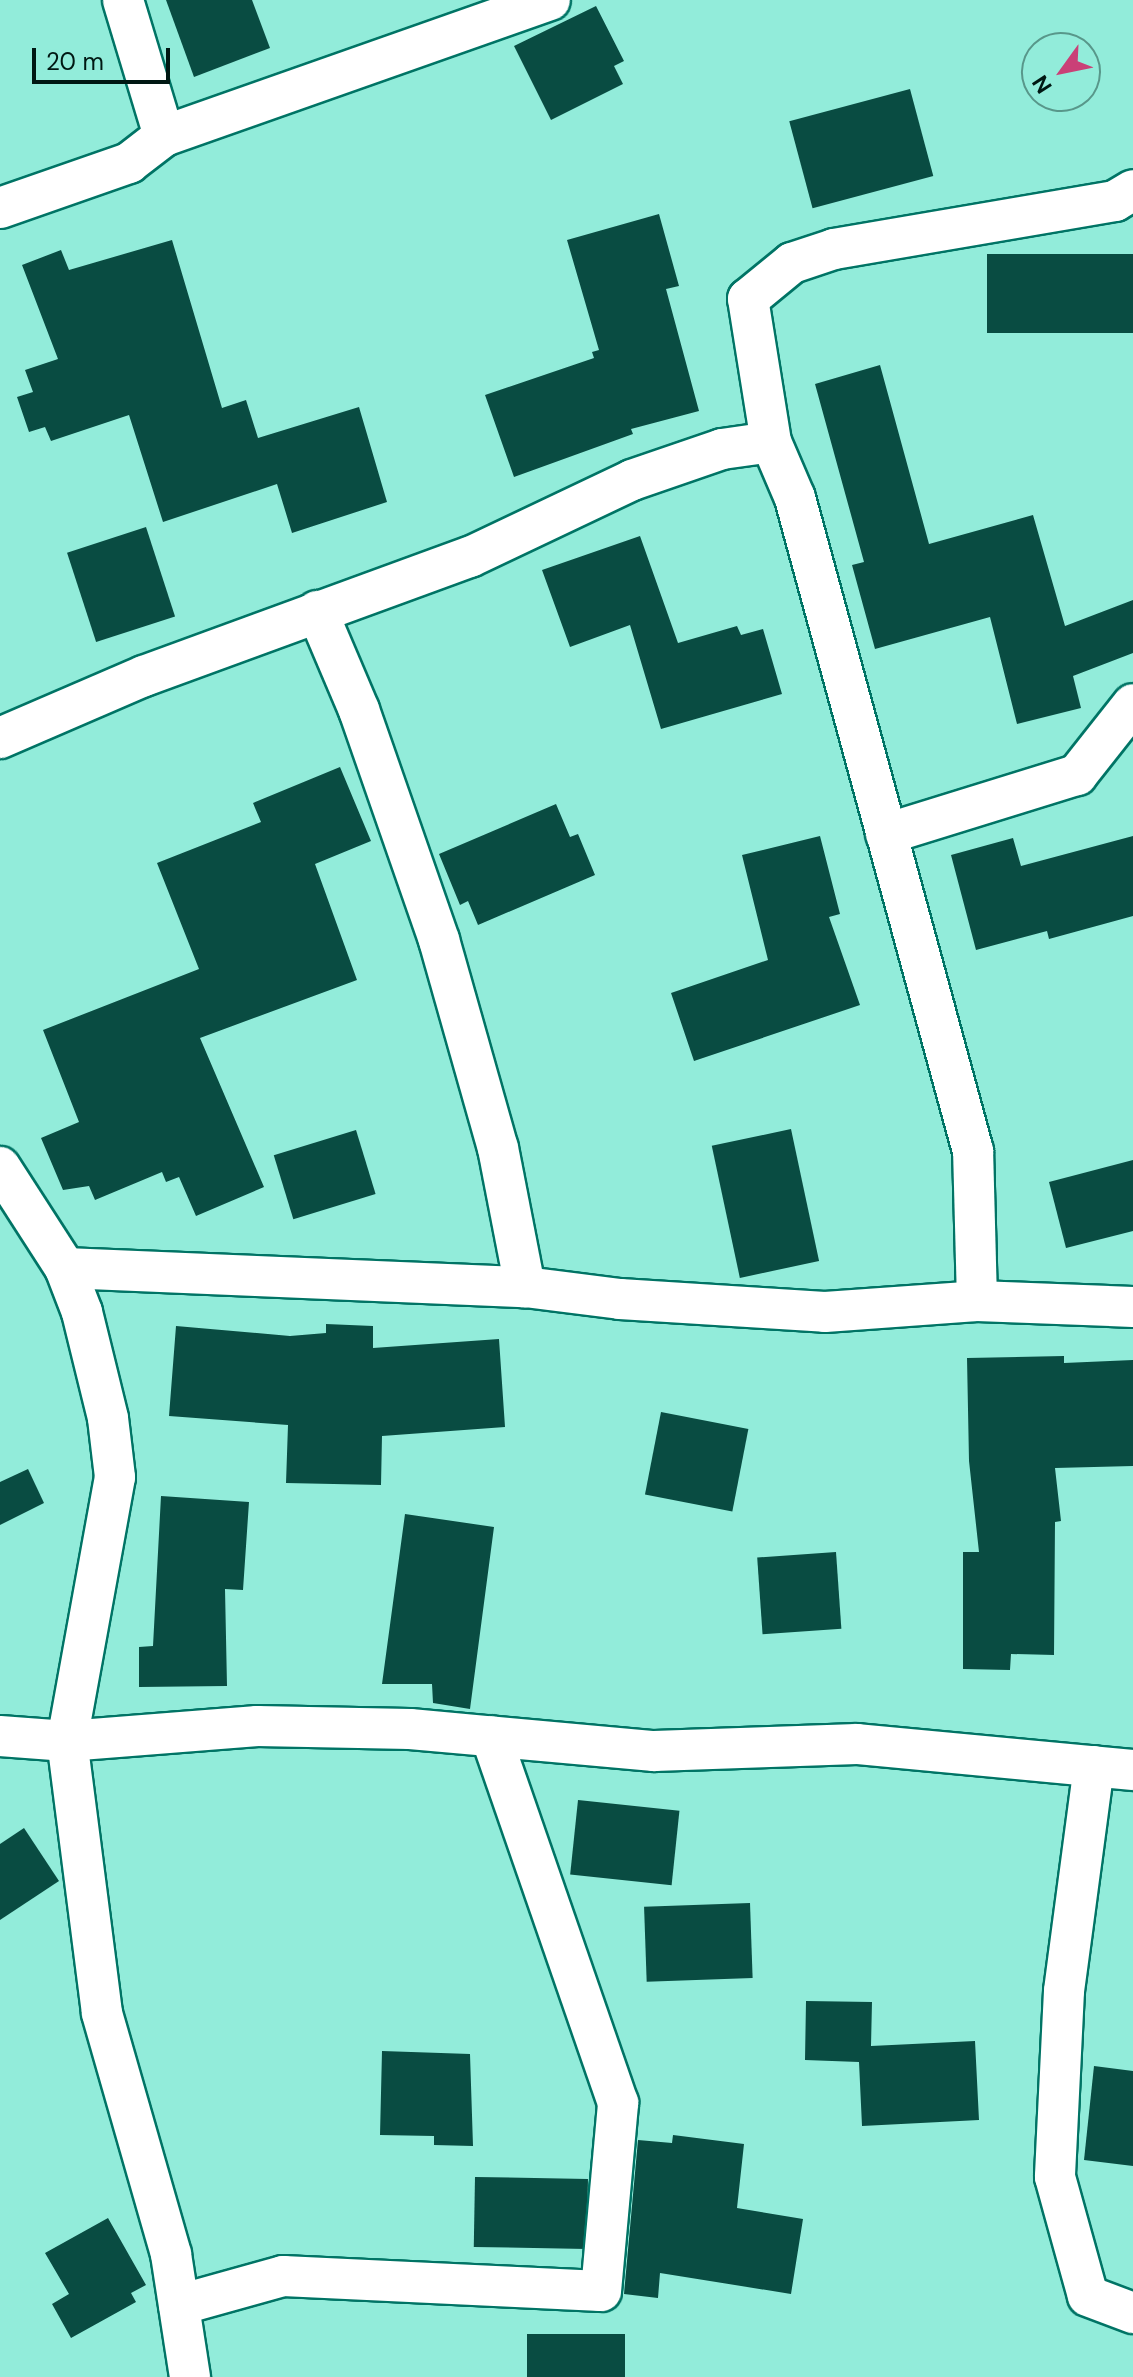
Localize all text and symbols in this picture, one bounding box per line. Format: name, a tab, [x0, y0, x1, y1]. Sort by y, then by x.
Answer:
scale bar	[36, 32, 174, 82]
north arrow	[1021, 32, 1101, 112]
text: 20 m	[46, 46, 104, 77]
text: N	[1026, 70, 1059, 99]

